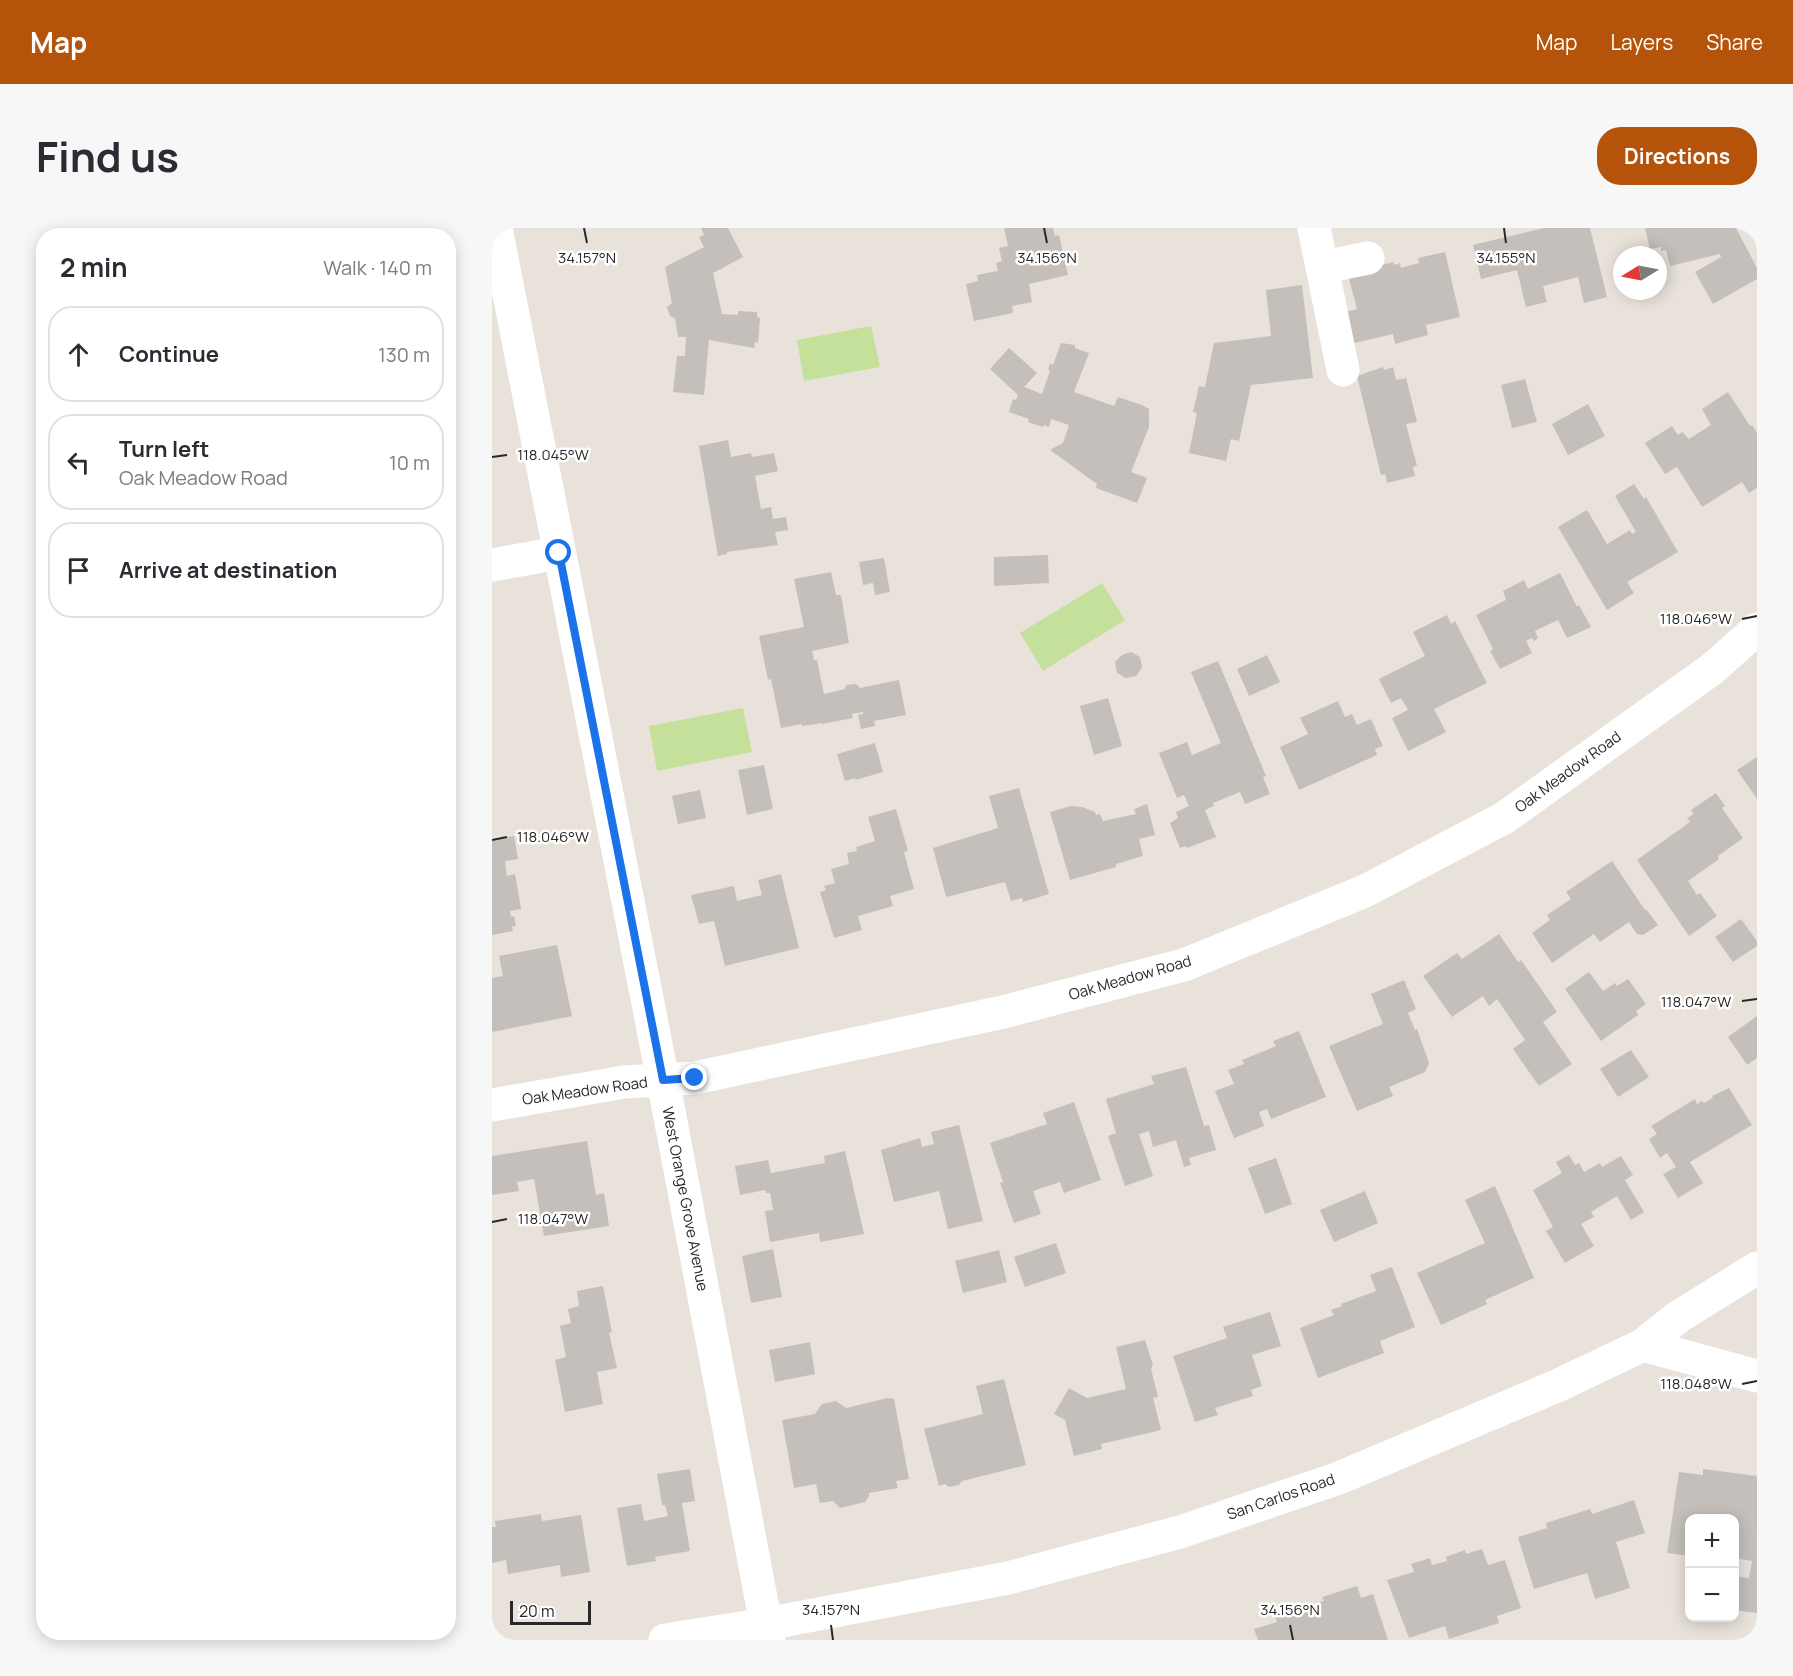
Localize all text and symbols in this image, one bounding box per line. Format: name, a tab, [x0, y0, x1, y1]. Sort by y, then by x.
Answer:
text: Map	[30, 23, 87, 61]
text: Map	[1536, 28, 1577, 56]
text: Layers	[1610, 28, 1673, 56]
text: Share	[1706, 28, 1763, 56]
text: Find us	[36, 127, 179, 185]
button: Directions	[1597, 127, 1757, 185]
north arrow	[1613, 246, 1667, 300]
text: 34.157°N	[558, 247, 616, 268]
text: 34.156°N	[1017, 247, 1077, 268]
text: 34.155°N	[1476, 247, 1536, 268]
text: 2 min	[60, 249, 128, 285]
text: Walk · 140 m	[323, 254, 432, 281]
icon: ahead	[62, 338, 95, 371]
text: Continue	[119, 339, 219, 369]
text: 130 m	[378, 341, 430, 368]
text: Turn left	[119, 434, 209, 464]
text: 118.045°W	[517, 444, 589, 465]
icon: left	[62, 446, 95, 479]
text: 10 m	[389, 449, 430, 476]
text: Oak Meadow Road	[119, 464, 288, 491]
route start	[545, 539, 571, 565]
icon: arrive	[62, 554, 95, 587]
text: Arrive at destination	[119, 555, 337, 585]
text: 118.046°W	[1660, 608, 1732, 629]
street label: Oak Meadow Road	[1510, 726, 1625, 817]
text: 118.046°W	[517, 826, 589, 847]
street label: Oak Meadow Road	[1066, 950, 1194, 1005]
text: 118.047°W	[1661, 991, 1731, 1012]
route end	[681, 1064, 707, 1090]
street label: Oak Meadow Road	[521, 1071, 649, 1110]
street label: West Orange Grove Avenue	[657, 1105, 714, 1293]
text: 118.047°W	[518, 1208, 588, 1229]
text: 118.048°W	[1660, 1373, 1732, 1394]
street label: San Carlos Road	[1224, 1468, 1338, 1525]
map controls	[1685, 1514, 1739, 1622]
button: +	[1685, 1514, 1739, 1568]
button: −	[1685, 1568, 1739, 1622]
scale bar	[510, 1598, 591, 1626]
text: 34.157°N	[802, 1599, 860, 1620]
text: 34.156°N	[1260, 1599, 1320, 1620]
text: 20 m	[519, 1600, 555, 1622]

